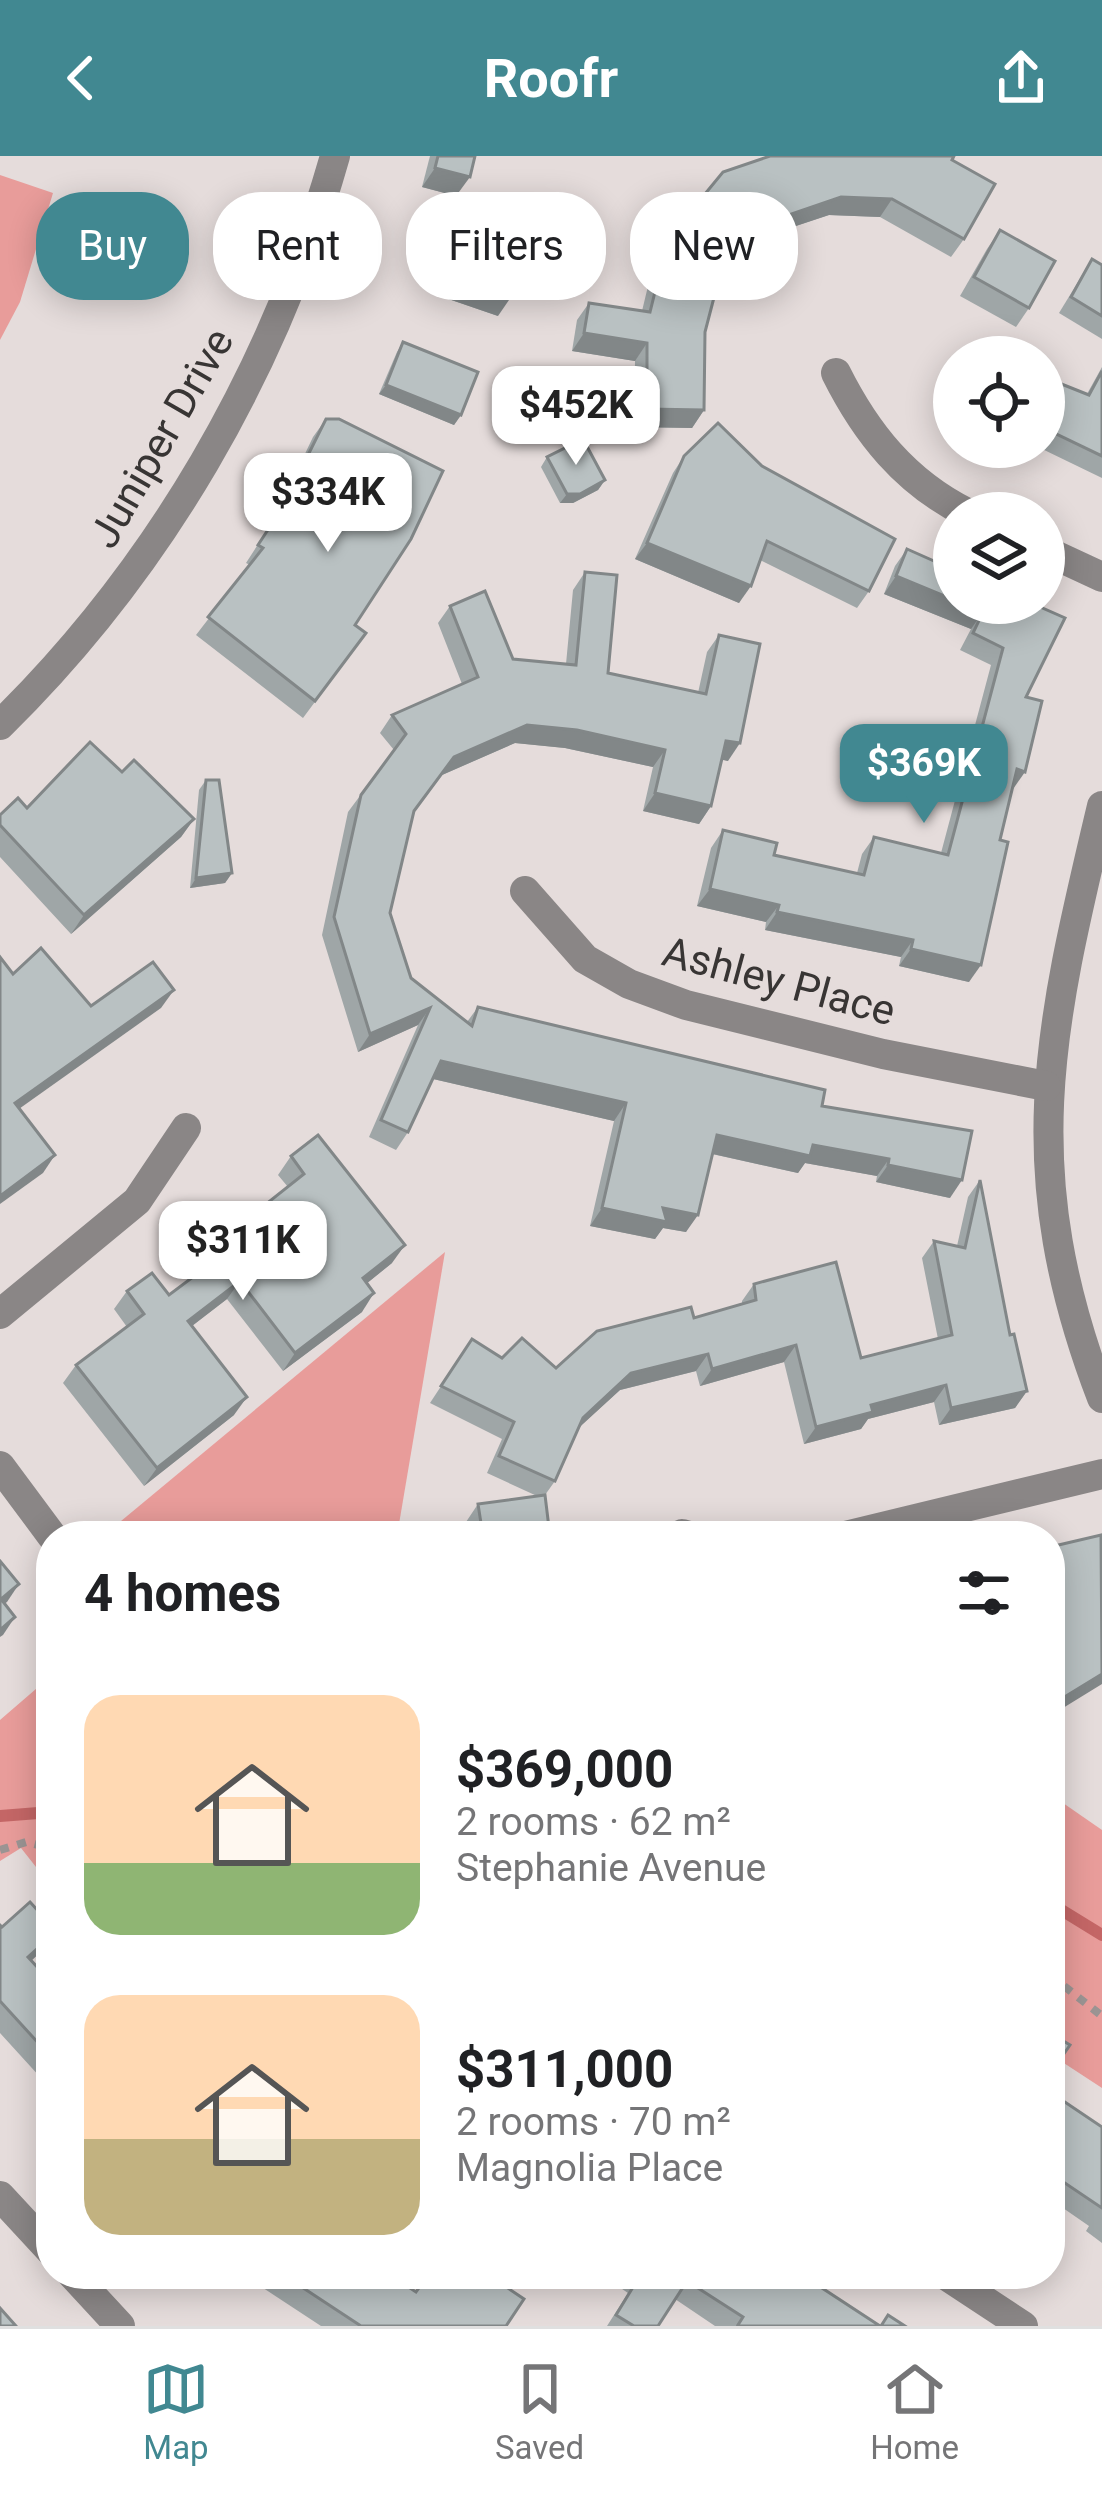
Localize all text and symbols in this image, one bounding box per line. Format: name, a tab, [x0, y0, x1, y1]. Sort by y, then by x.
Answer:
icon: back	[48, 45, 114, 111]
icon: share	[988, 45, 1054, 111]
text: Roofr	[484, 47, 618, 110]
chip: Buy	[36, 192, 189, 300]
chip: Rent	[213, 192, 382, 300]
chip: Filters	[406, 192, 606, 300]
chip: New	[630, 192, 798, 300]
street label: Juniper Drive	[79, 320, 243, 556]
map controls	[933, 336, 1065, 624]
button: locate	[933, 336, 1065, 468]
pin: $452K	[492, 366, 660, 468]
text: $452K	[519, 382, 633, 428]
pin: $334K	[244, 453, 412, 555]
text: $334K	[271, 469, 385, 515]
button: layers	[933, 492, 1065, 624]
pin: $369K	[840, 724, 1008, 826]
text: $369K	[867, 740, 981, 786]
street label: Ashley Place	[657, 926, 901, 1036]
pin: $311K	[159, 1201, 327, 1303]
text: $311K	[186, 1217, 300, 1263]
icon: filters	[951, 1560, 1017, 1626]
text: 4 homes	[84, 1564, 281, 1623]
text: $369,000	[456, 1740, 673, 1799]
icon: home	[180, 1743, 324, 1887]
text: 2 rooms · 62 m²	[456, 1799, 731, 1845]
text: Stephanie Avenue	[456, 1845, 766, 1891]
text: $311,000	[456, 2040, 673, 2099]
icon: home	[180, 2043, 324, 2187]
text: 2 rooms · 70 m²	[456, 2099, 731, 2145]
text: Magnolia Place	[456, 2145, 723, 2191]
tab: Map	[143, 2356, 209, 2467]
tab: Saved	[495, 2356, 584, 2467]
tab: Home	[870, 2356, 959, 2467]

